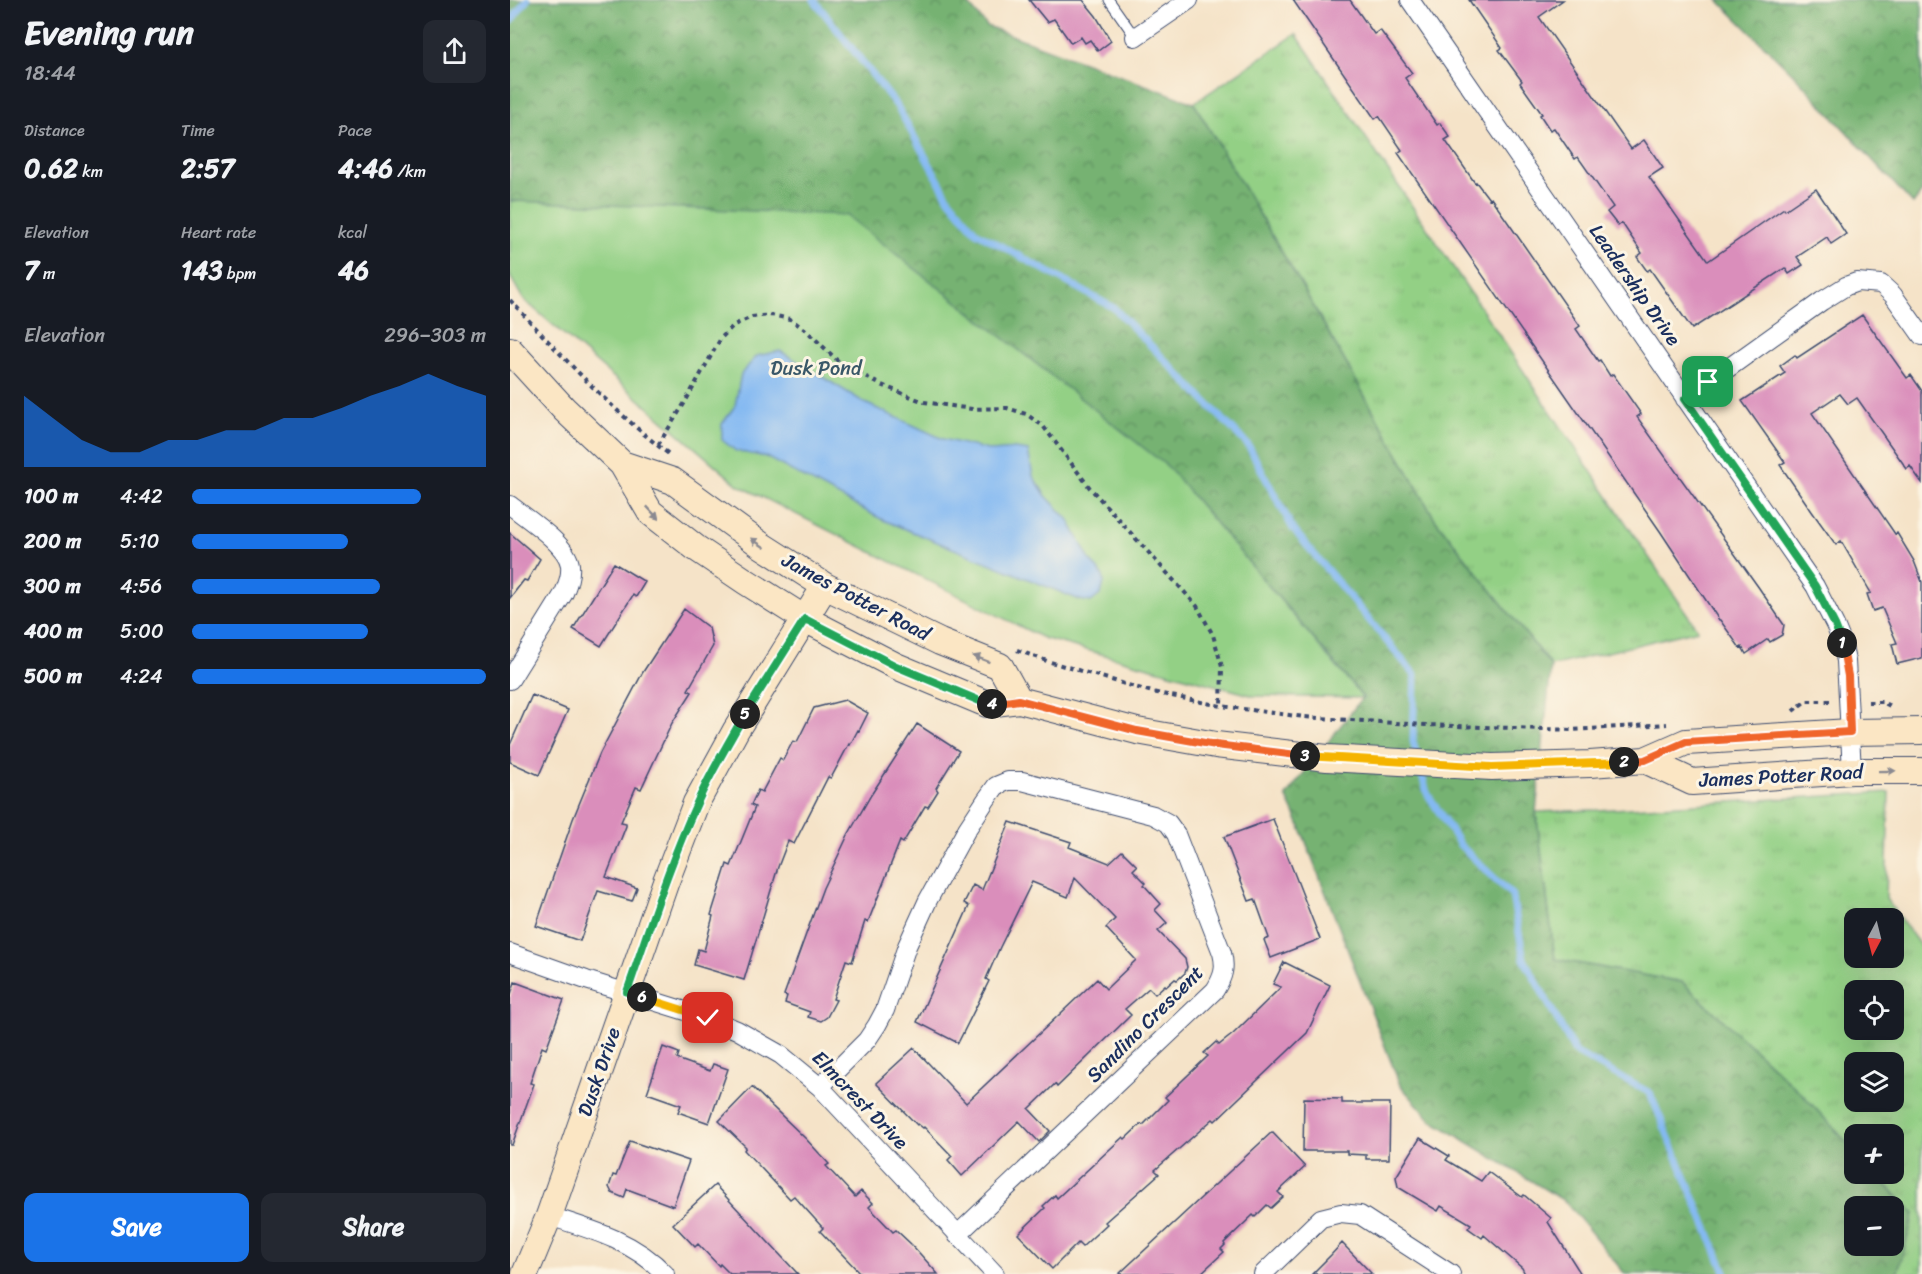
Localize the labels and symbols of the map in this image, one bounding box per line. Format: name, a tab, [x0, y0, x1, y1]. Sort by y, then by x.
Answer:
street label: Leadership Drive	[1580, 217, 1690, 354]
park label: Dusk Pond	[771, 351, 863, 386]
pin	[1682, 356, 1733, 407]
one-way arrow	[646, 505, 660, 520]
one-way arrow	[751, 537, 767, 549]
street label: James Potter Road	[775, 543, 938, 652]
pin: 1	[1827, 628, 1857, 658]
one-way arrow	[972, 654, 990, 663]
pin: 4	[977, 689, 1007, 719]
pin: 5	[730, 699, 760, 729]
pin: 3	[1290, 741, 1320, 771]
pin: 2	[1609, 747, 1639, 777]
street label: James Potter Road	[1697, 754, 1865, 798]
one-way arrow	[1878, 766, 1897, 776]
north arrow	[1844, 908, 1904, 968]
street label: Sandino Crescent	[1078, 957, 1212, 1091]
pin: 6	[627, 982, 657, 1012]
pin	[682, 992, 733, 1043]
street label: Dusk Drive	[567, 1022, 631, 1121]
street label: Elmcrest Drive	[803, 1042, 917, 1158]

